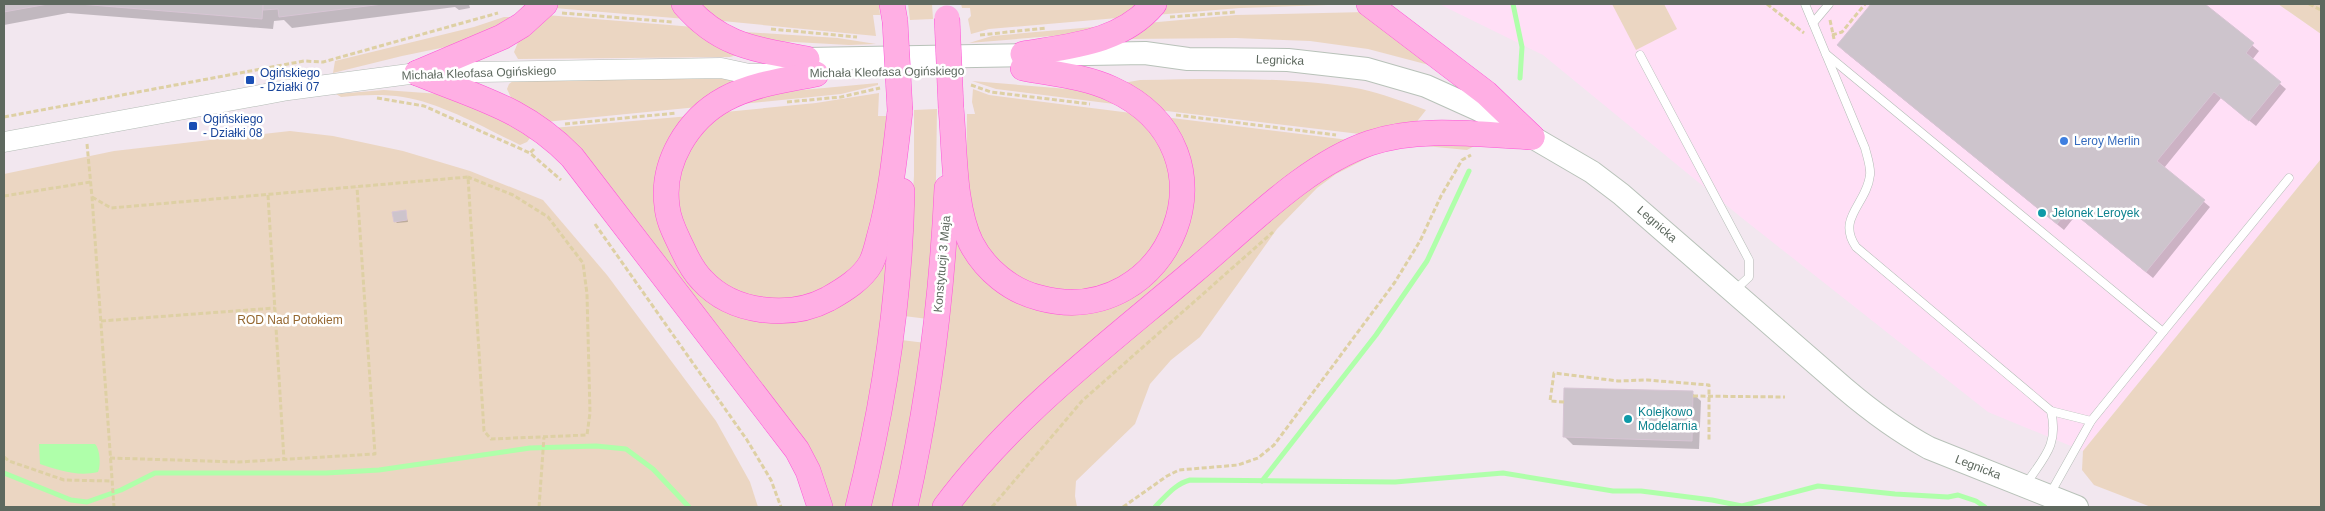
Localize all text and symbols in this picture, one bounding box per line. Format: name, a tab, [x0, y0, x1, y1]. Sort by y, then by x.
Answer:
street label: Legnicka	[1256, 52, 1305, 68]
street label: Michała Kleofasa Ogińskiego	[401, 63, 557, 83]
street label: Michała Kleofasa Ogińskiego	[810, 64, 965, 80]
place label: Ogińskiego - Działki 07	[260, 66, 320, 94]
marker: Ogińskiego - Działki 07	[244, 74, 256, 86]
place label: Ogińskiego - Działki 08	[203, 112, 263, 140]
marker: Ogińskiego - Działki 08	[187, 120, 199, 132]
place label: Leroy Merlin	[2074, 134, 2140, 148]
marker: Leroy Merlin	[2058, 135, 2070, 147]
street label: Legnicka	[1634, 203, 1680, 245]
place label: Jelonek Leroyek	[2052, 206, 2140, 220]
marker: Jelonek Leroyek	[2036, 207, 2048, 219]
street label: Konstytucji 3 Maja	[931, 215, 953, 313]
park label: ROD Nad Potokiem	[237, 313, 343, 327]
place label: Kolejkowo Modelarnia	[1638, 405, 1698, 433]
marker: Kolejkowo Modelarnia	[1622, 413, 1634, 425]
street label: Legnicka	[1953, 452, 2003, 482]

